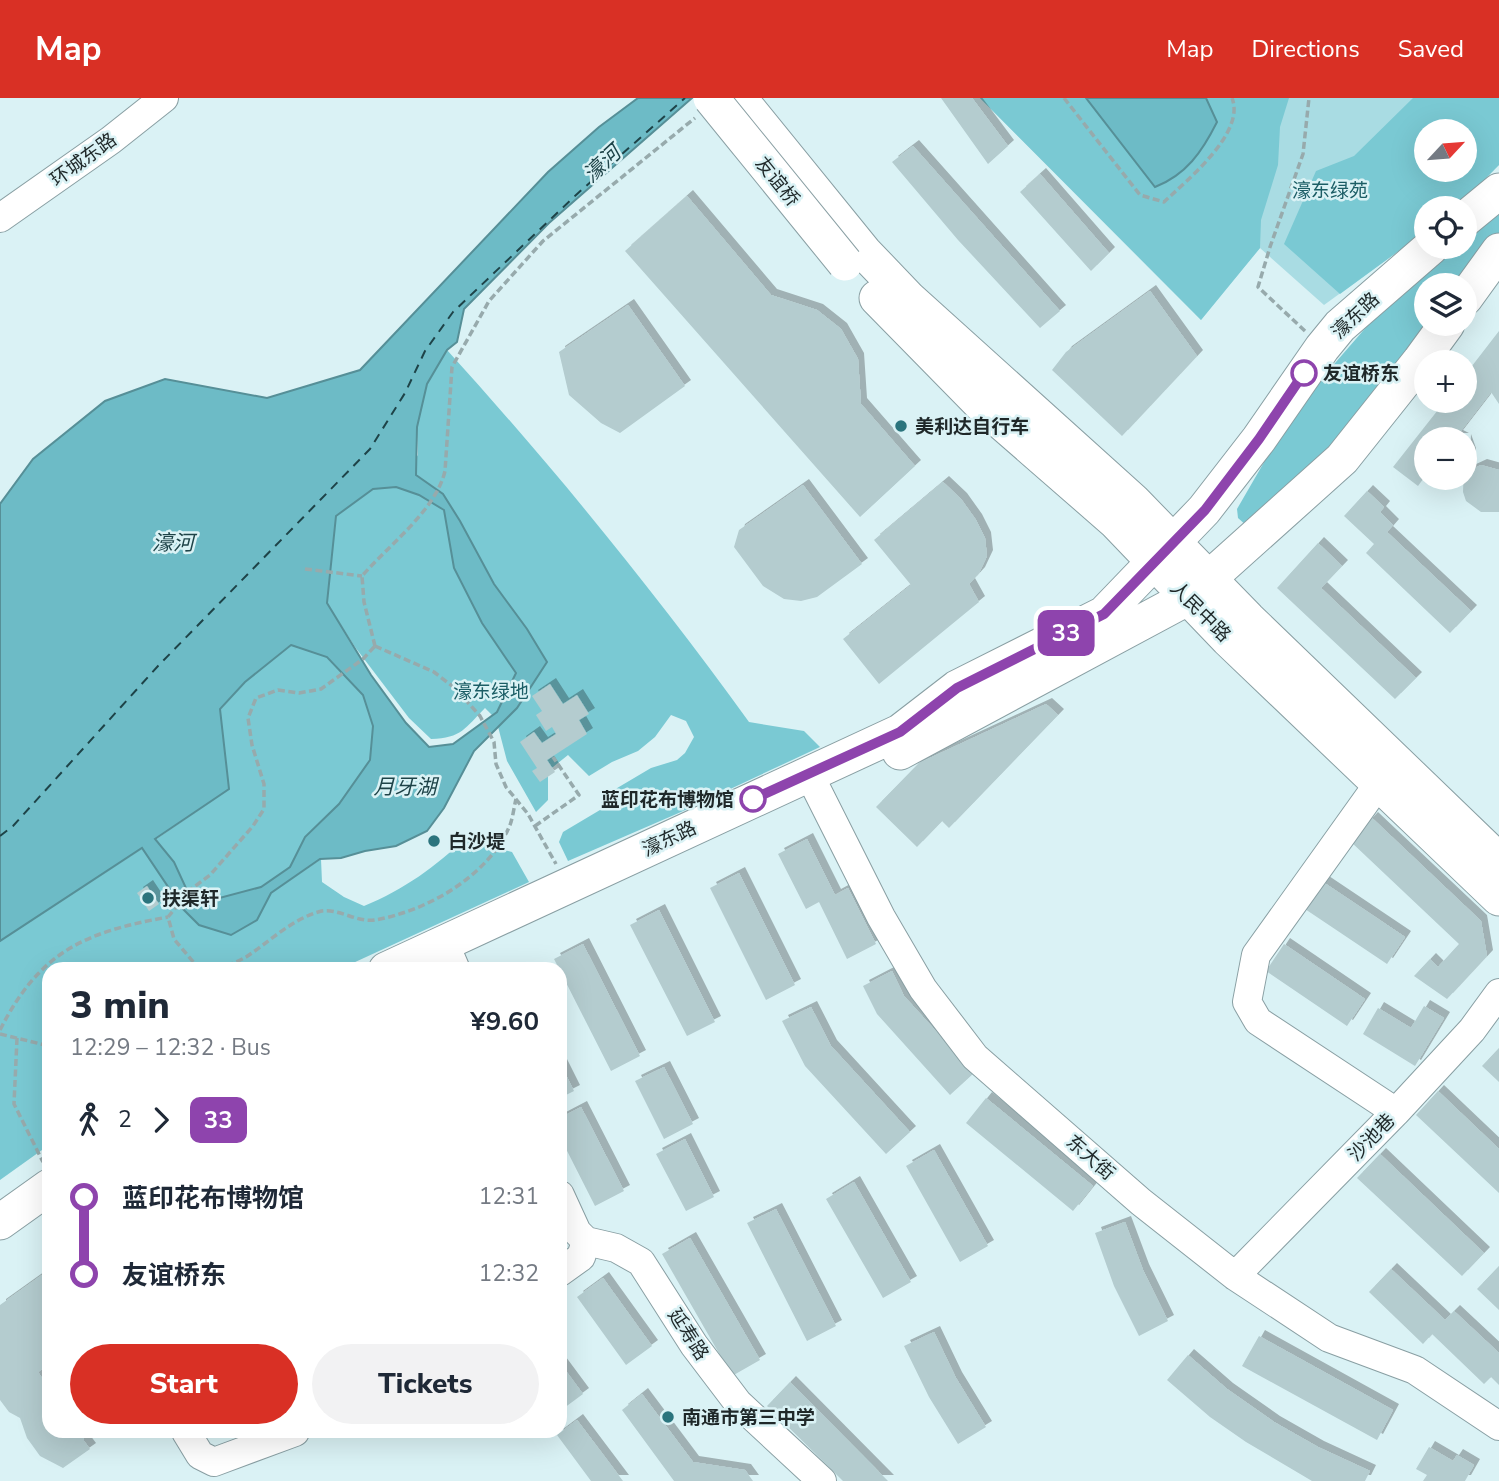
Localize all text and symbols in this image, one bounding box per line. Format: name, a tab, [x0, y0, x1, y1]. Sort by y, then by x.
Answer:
text: Map	[35, 27, 102, 72]
text: Map	[1166, 33, 1213, 65]
text: Directions	[1251, 33, 1360, 65]
text: Saved	[1398, 33, 1464, 65]
north arrow	[1414, 119, 1477, 182]
map controls	[1414, 119, 1477, 490]
street label: 环城东路	[45, 127, 122, 193]
water label: 濠河	[577, 137, 630, 189]
street label: 友谊桥	[749, 151, 805, 212]
park label: 濠东绿苑	[1292, 178, 1368, 204]
button: locate	[1414, 196, 1477, 259]
button: layers	[1414, 273, 1477, 336]
street label: 濠东路	[1326, 287, 1385, 345]
button: +	[1414, 350, 1477, 413]
marker: 友谊桥东	[1291, 360, 1317, 386]
place label: 友谊桥东	[1323, 361, 1399, 387]
place label: 美利达自行车	[915, 414, 1029, 440]
marker: 美利达自行车	[893, 418, 909, 434]
button: −	[1414, 427, 1477, 490]
water label: 濠河	[152, 529, 198, 557]
street label: 人民中路	[1164, 576, 1236, 648]
line badge: 33	[1034, 610, 1098, 656]
text: 33	[1052, 617, 1080, 649]
park label: 濠东绿地	[453, 679, 529, 705]
water label: 月牙湖	[374, 773, 439, 801]
marker: 蓝印花布博物馆	[740, 786, 766, 812]
place label: 蓝印花布博物馆	[601, 787, 734, 813]
street label: 濠东路	[638, 815, 701, 863]
place label: 白沙堤	[448, 829, 505, 855]
marker: 白沙堤	[426, 833, 442, 849]
place label: 扶渠轩	[162, 886, 219, 912]
marker: 扶渠轩	[140, 890, 156, 906]
text: 3 min	[70, 980, 170, 1031]
text: ¥9.60	[470, 1004, 539, 1039]
text: 12:29 – 12:32 · Bus	[70, 1032, 271, 1063]
icon: walk	[70, 1101, 108, 1139]
icon: forward	[142, 1101, 180, 1139]
text: 2	[118, 1104, 132, 1135]
text: 33	[204, 1104, 233, 1136]
street label: 沙池巷	[1343, 1108, 1401, 1167]
street label: 东大街	[1060, 1129, 1120, 1186]
text: 蓝印花布博物馆	[122, 1181, 304, 1216]
text: 12:31	[479, 1181, 539, 1212]
text: 友谊桥东	[122, 1258, 226, 1293]
text: 12:32	[479, 1258, 539, 1289]
street label: 延寿路	[662, 1304, 715, 1366]
button: Start	[70, 1344, 298, 1424]
button: Tickets	[312, 1344, 539, 1424]
place label: 南通市第三中学	[682, 1405, 815, 1431]
marker: 南通市第三中学	[660, 1409, 676, 1425]

